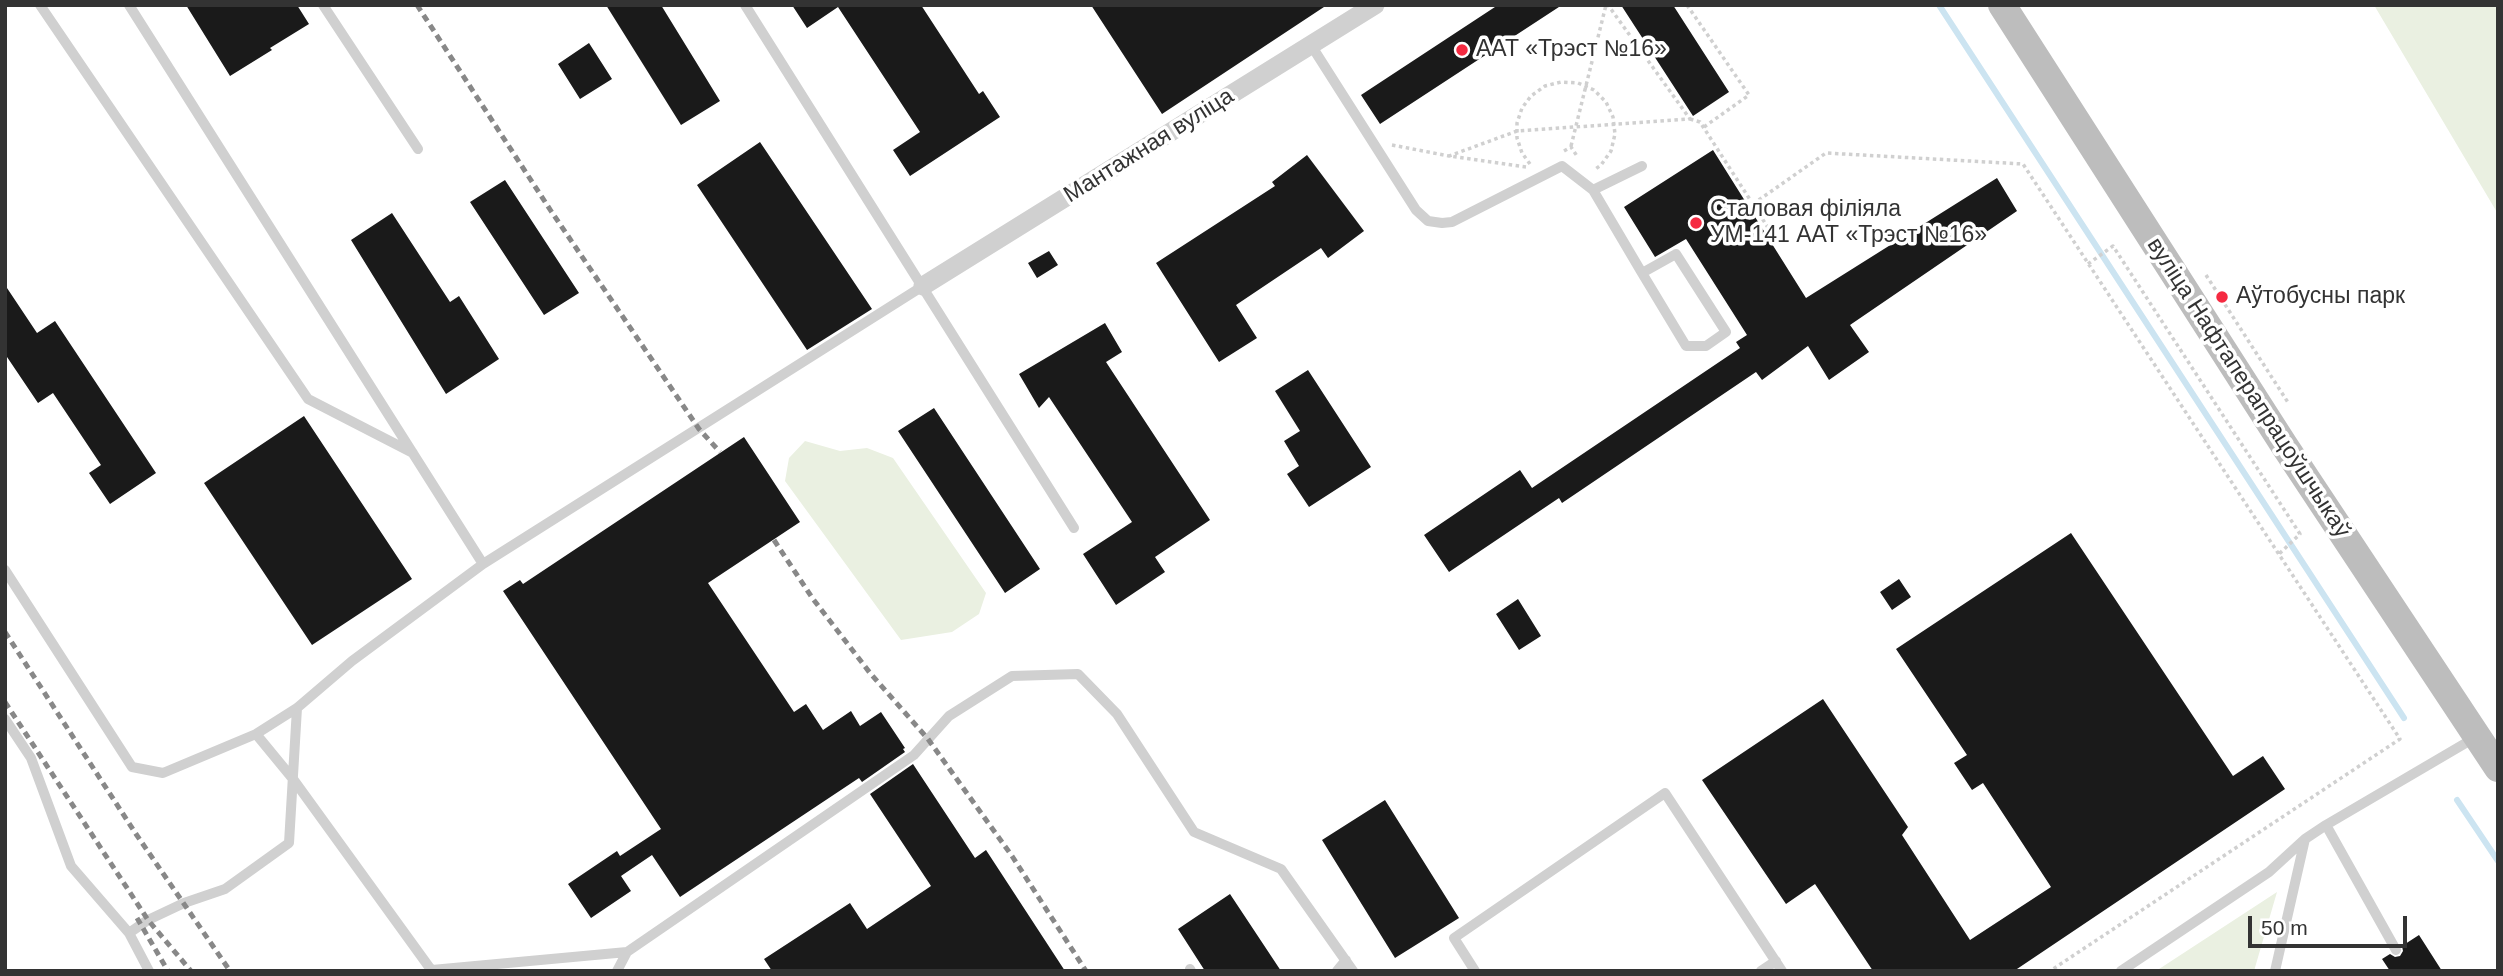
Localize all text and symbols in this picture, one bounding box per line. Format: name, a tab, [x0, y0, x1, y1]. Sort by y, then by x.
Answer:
place label: ААТ «Трэст №16»	[1476, 36, 1667, 64]
marker: ААТ «Трэст №16»	[1454, 42, 1470, 58]
street label: Мантажная вуліца	[1059, 83, 1239, 209]
place label: Сталовая філіяла УМ-141 ААТ «Трэст №16»	[1710, 196, 1987, 250]
marker: Сталовая філіяла УМ-141 ААТ «Трэст №16»	[1688, 215, 1704, 231]
street label: вуліца Нафтаперапрацоўшчыкаў	[2140, 233, 2356, 543]
place label: Аўтобусны парк	[2236, 283, 2405, 311]
marker: Аўтобусны парк	[2214, 289, 2230, 305]
scale bar	[2251, 902, 2410, 946]
text: 50 m	[2261, 916, 2308, 939]

